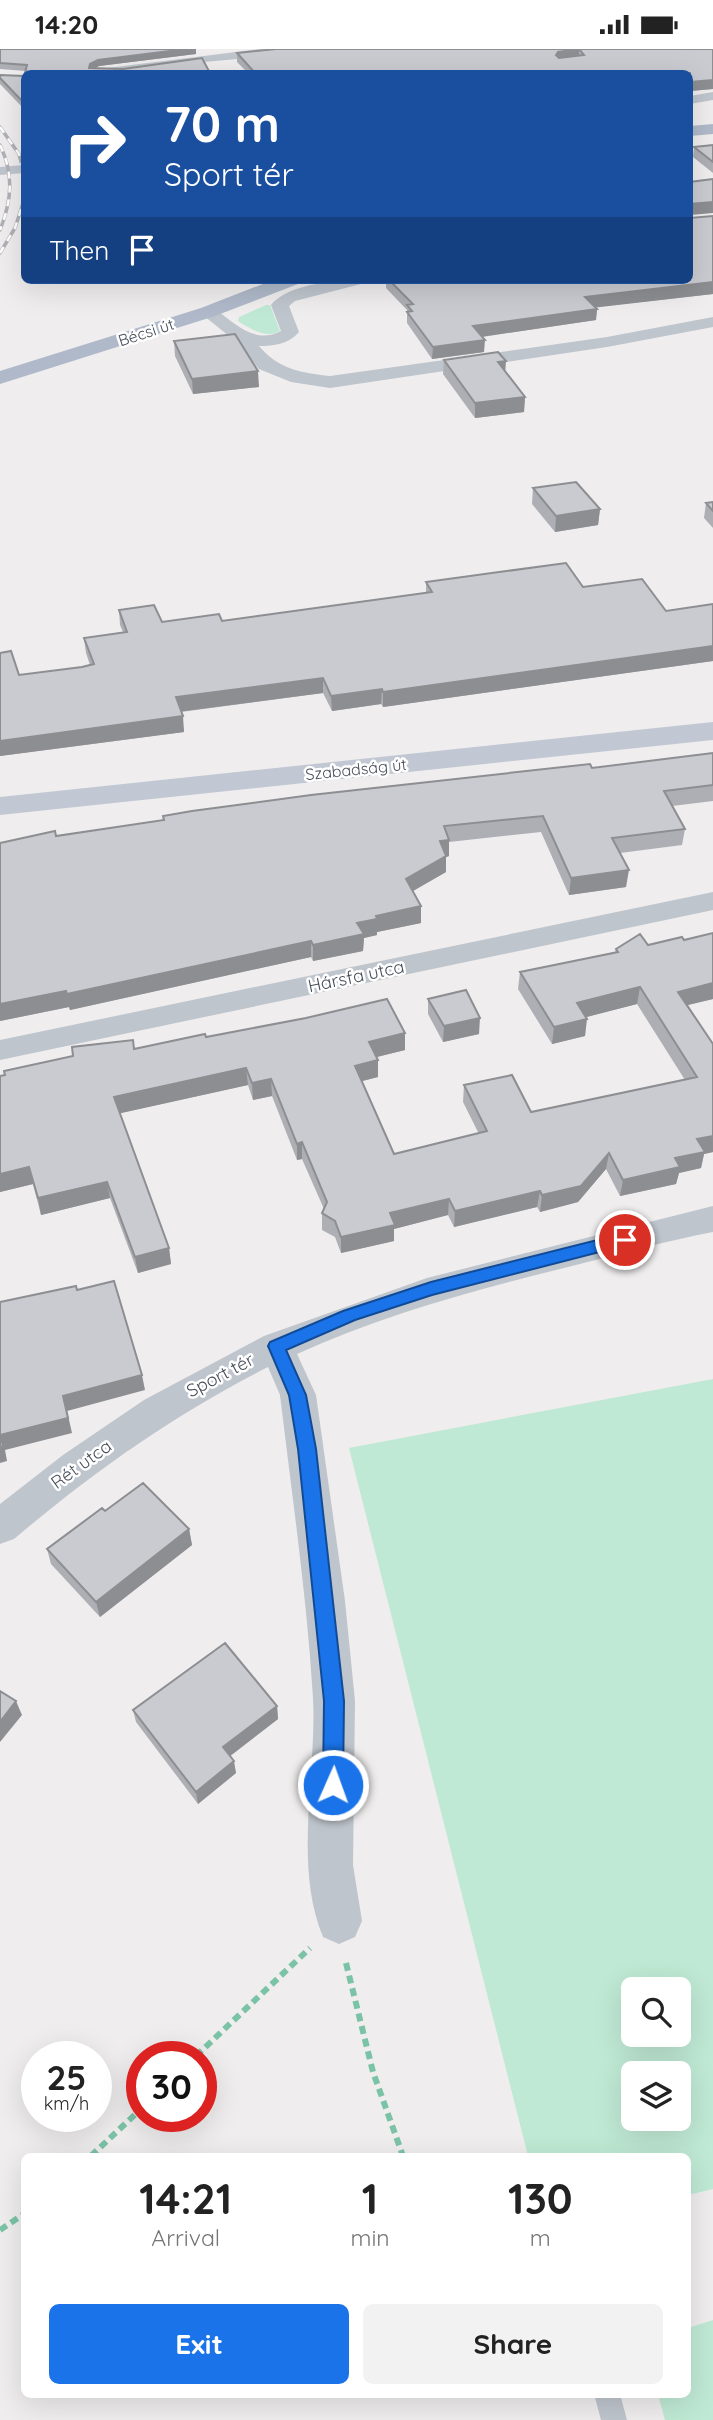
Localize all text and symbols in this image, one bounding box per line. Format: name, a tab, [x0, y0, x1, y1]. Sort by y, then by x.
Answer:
text: 14:20	[35, 8, 98, 41]
text: 70 m	[164, 93, 280, 154]
icon: right	[49, 98, 140, 189]
text: Sport tér	[164, 154, 294, 194]
icon: arrive	[123, 231, 161, 269]
text: Then	[49, 234, 109, 267]
street label: Bécsi út	[116, 314, 176, 350]
street label: Szabadság út	[304, 754, 408, 784]
street label: Hársfa utca	[306, 955, 406, 997]
pin	[595, 1210, 655, 1270]
icon: arrive	[606, 1221, 644, 1259]
street label: Sport tér	[182, 1348, 258, 1402]
street label: Rét utca	[46, 1434, 116, 1494]
position arrow	[296, 1748, 370, 1822]
map controls	[621, 1977, 691, 2131]
button: search	[621, 1977, 691, 2047]
speed limit sign: 30	[126, 2041, 217, 2132]
text: 25	[46, 2055, 87, 2099]
button: layers	[621, 2061, 691, 2131]
text: km/h	[44, 2092, 89, 2115]
text: 14:21	[139, 2172, 232, 2225]
text: 1	[362, 2172, 378, 2225]
text: 130	[508, 2172, 573, 2225]
text: Arrival	[151, 2223, 220, 2252]
text: min	[350, 2223, 390, 2252]
text: m	[530, 2223, 551, 2252]
button: Exit	[49, 2304, 349, 2384]
button: Share	[363, 2304, 663, 2384]

